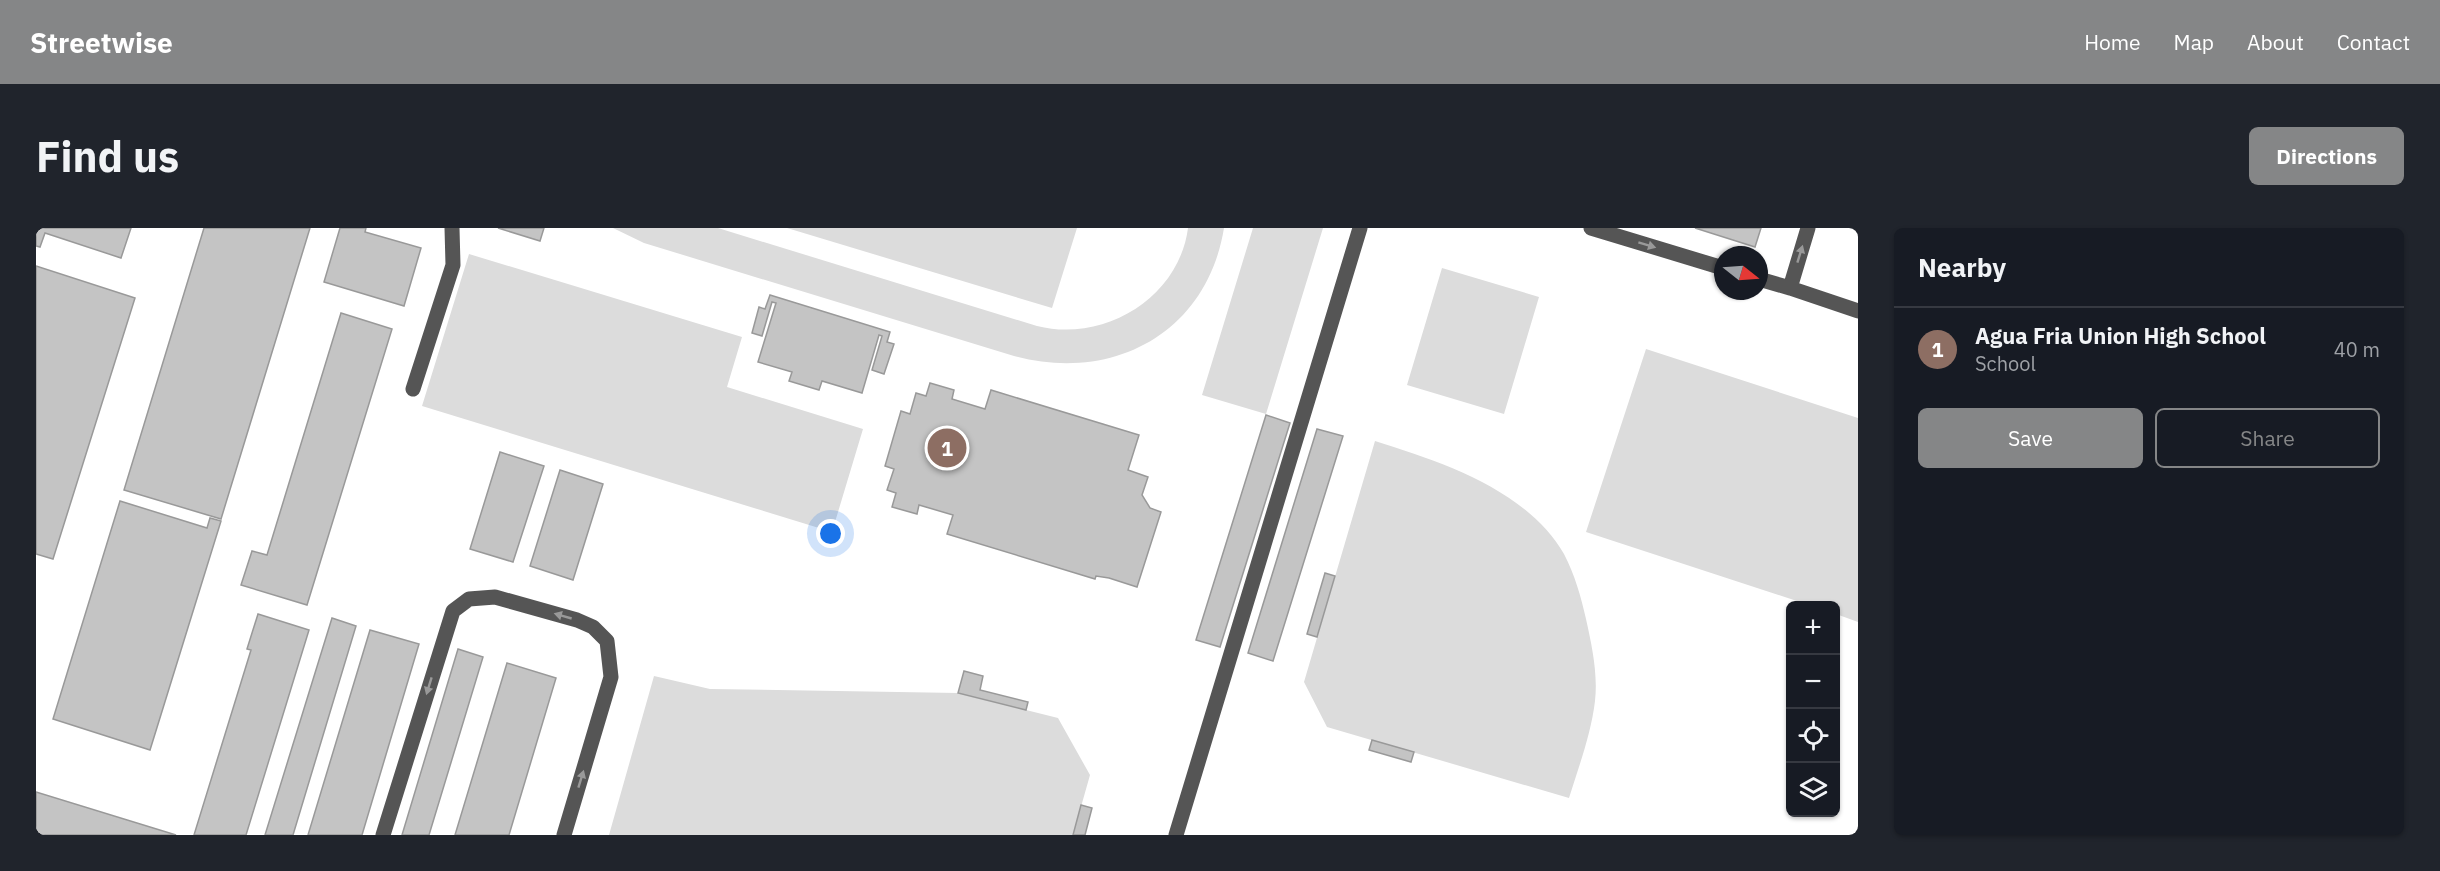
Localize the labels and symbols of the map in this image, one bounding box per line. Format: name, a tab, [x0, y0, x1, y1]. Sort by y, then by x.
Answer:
one-way arrow	[1638, 241, 1656, 250]
one-way arrow	[1796, 244, 1805, 262]
north arrow	[1714, 246, 1768, 300]
pin: 1	[928, 426, 966, 470]
your location	[816, 519, 845, 548]
one-way arrow	[553, 611, 571, 620]
one-way arrow	[424, 677, 433, 695]
one-way arrow	[577, 770, 586, 788]

